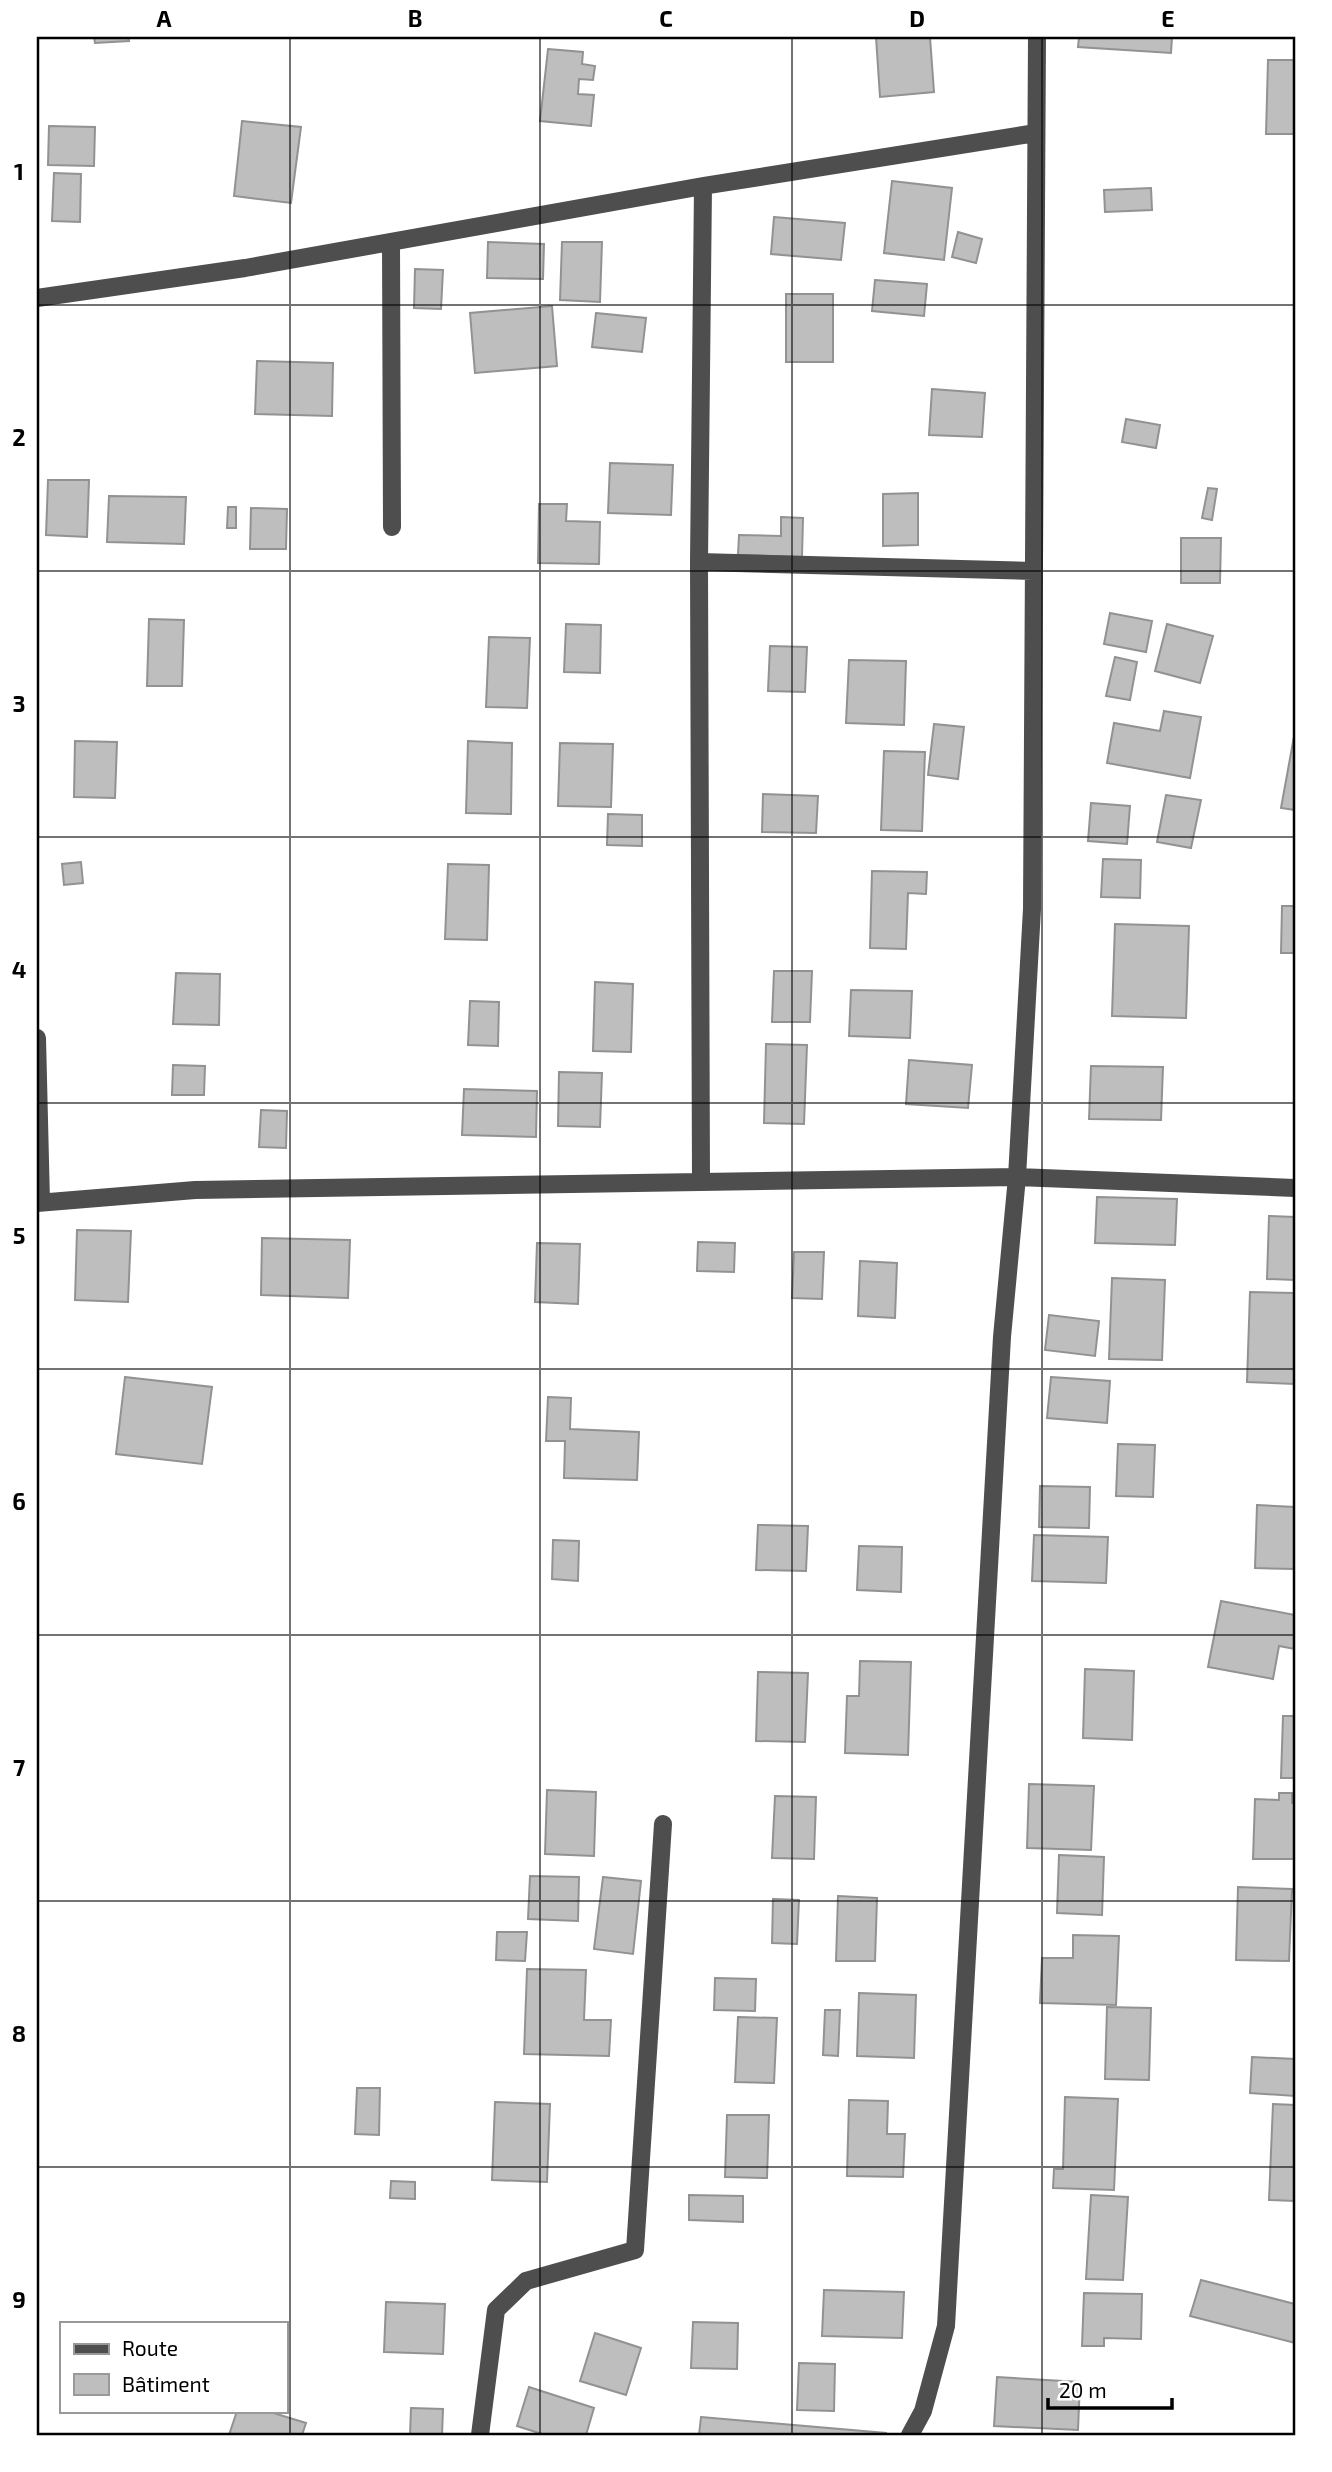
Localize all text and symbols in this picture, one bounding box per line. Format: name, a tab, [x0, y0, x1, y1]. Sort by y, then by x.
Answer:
text: A	[156, 4, 172, 32]
text: B	[408, 4, 422, 32]
text: C	[659, 4, 673, 32]
text: D	[909, 4, 925, 32]
text: E	[1161, 4, 1175, 32]
text: 1	[14, 157, 24, 185]
text: 2	[12, 423, 26, 451]
text: 3	[12, 689, 26, 717]
text: 4	[12, 955, 26, 983]
text: 5	[13, 1221, 25, 1249]
text: 6	[12, 1487, 26, 1515]
text: 7	[13, 1753, 25, 1781]
text: 8	[12, 2019, 26, 2047]
text: 9	[12, 2285, 26, 2313]
legend	[60, 2322, 287, 2412]
text: Route	[122, 2335, 178, 2360]
scale bar	[1048, 2367, 1173, 2411]
text: Bâtiment	[122, 2371, 210, 2396]
text: 20 m	[1059, 2377, 1107, 2402]

